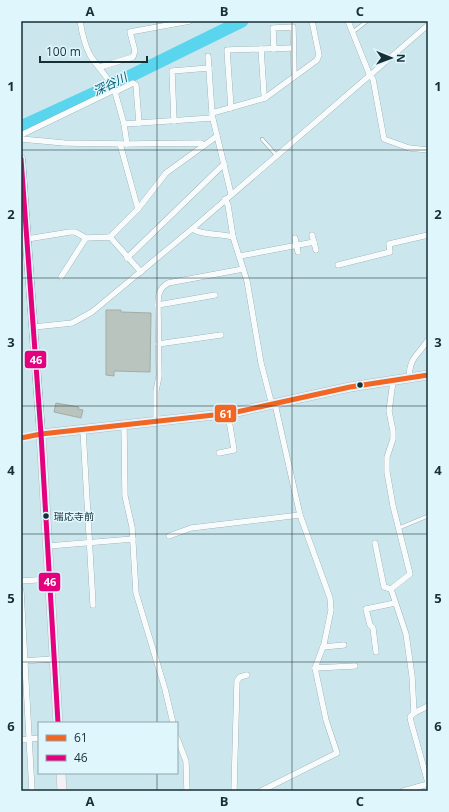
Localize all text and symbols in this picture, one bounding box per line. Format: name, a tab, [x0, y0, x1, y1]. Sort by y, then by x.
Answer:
text: A	[86, 2, 95, 20]
text: B	[220, 2, 229, 20]
text: C	[356, 2, 364, 20]
scale bar	[40, 38, 147, 64]
north arrow	[371, 38, 411, 78]
text: 100 m	[46, 43, 81, 60]
text: N	[394, 54, 409, 63]
water label: 深谷川	[90, 68, 132, 100]
text: 1	[7, 77, 15, 95]
text: 1	[434, 77, 442, 95]
text: 2	[7, 205, 15, 223]
text: 2	[434, 205, 442, 223]
text: 3	[7, 333, 15, 351]
text: 3	[434, 333, 442, 351]
line badge: 46	[24, 350, 47, 369]
text: 46	[30, 352, 42, 367]
unlabelled marker	[355, 380, 365, 390]
line badge: 61	[214, 404, 237, 423]
text: 61	[220, 406, 232, 421]
text: 4	[7, 461, 15, 479]
text: 4	[434, 461, 442, 479]
place label: 瑞応寺前	[54, 509, 94, 523]
marker: 瑞応寺前	[41, 511, 51, 521]
line badge: 46	[38, 572, 61, 592]
text: 46	[44, 574, 56, 589]
text: 5	[7, 589, 15, 607]
text: 5	[434, 589, 442, 607]
text: 6	[7, 717, 15, 735]
text: 6	[434, 717, 442, 735]
legend	[38, 722, 178, 774]
text: 61	[74, 729, 88, 746]
text: 46	[74, 749, 88, 766]
text: A	[86, 792, 95, 810]
text: B	[220, 792, 229, 810]
text: C	[356, 792, 364, 810]

